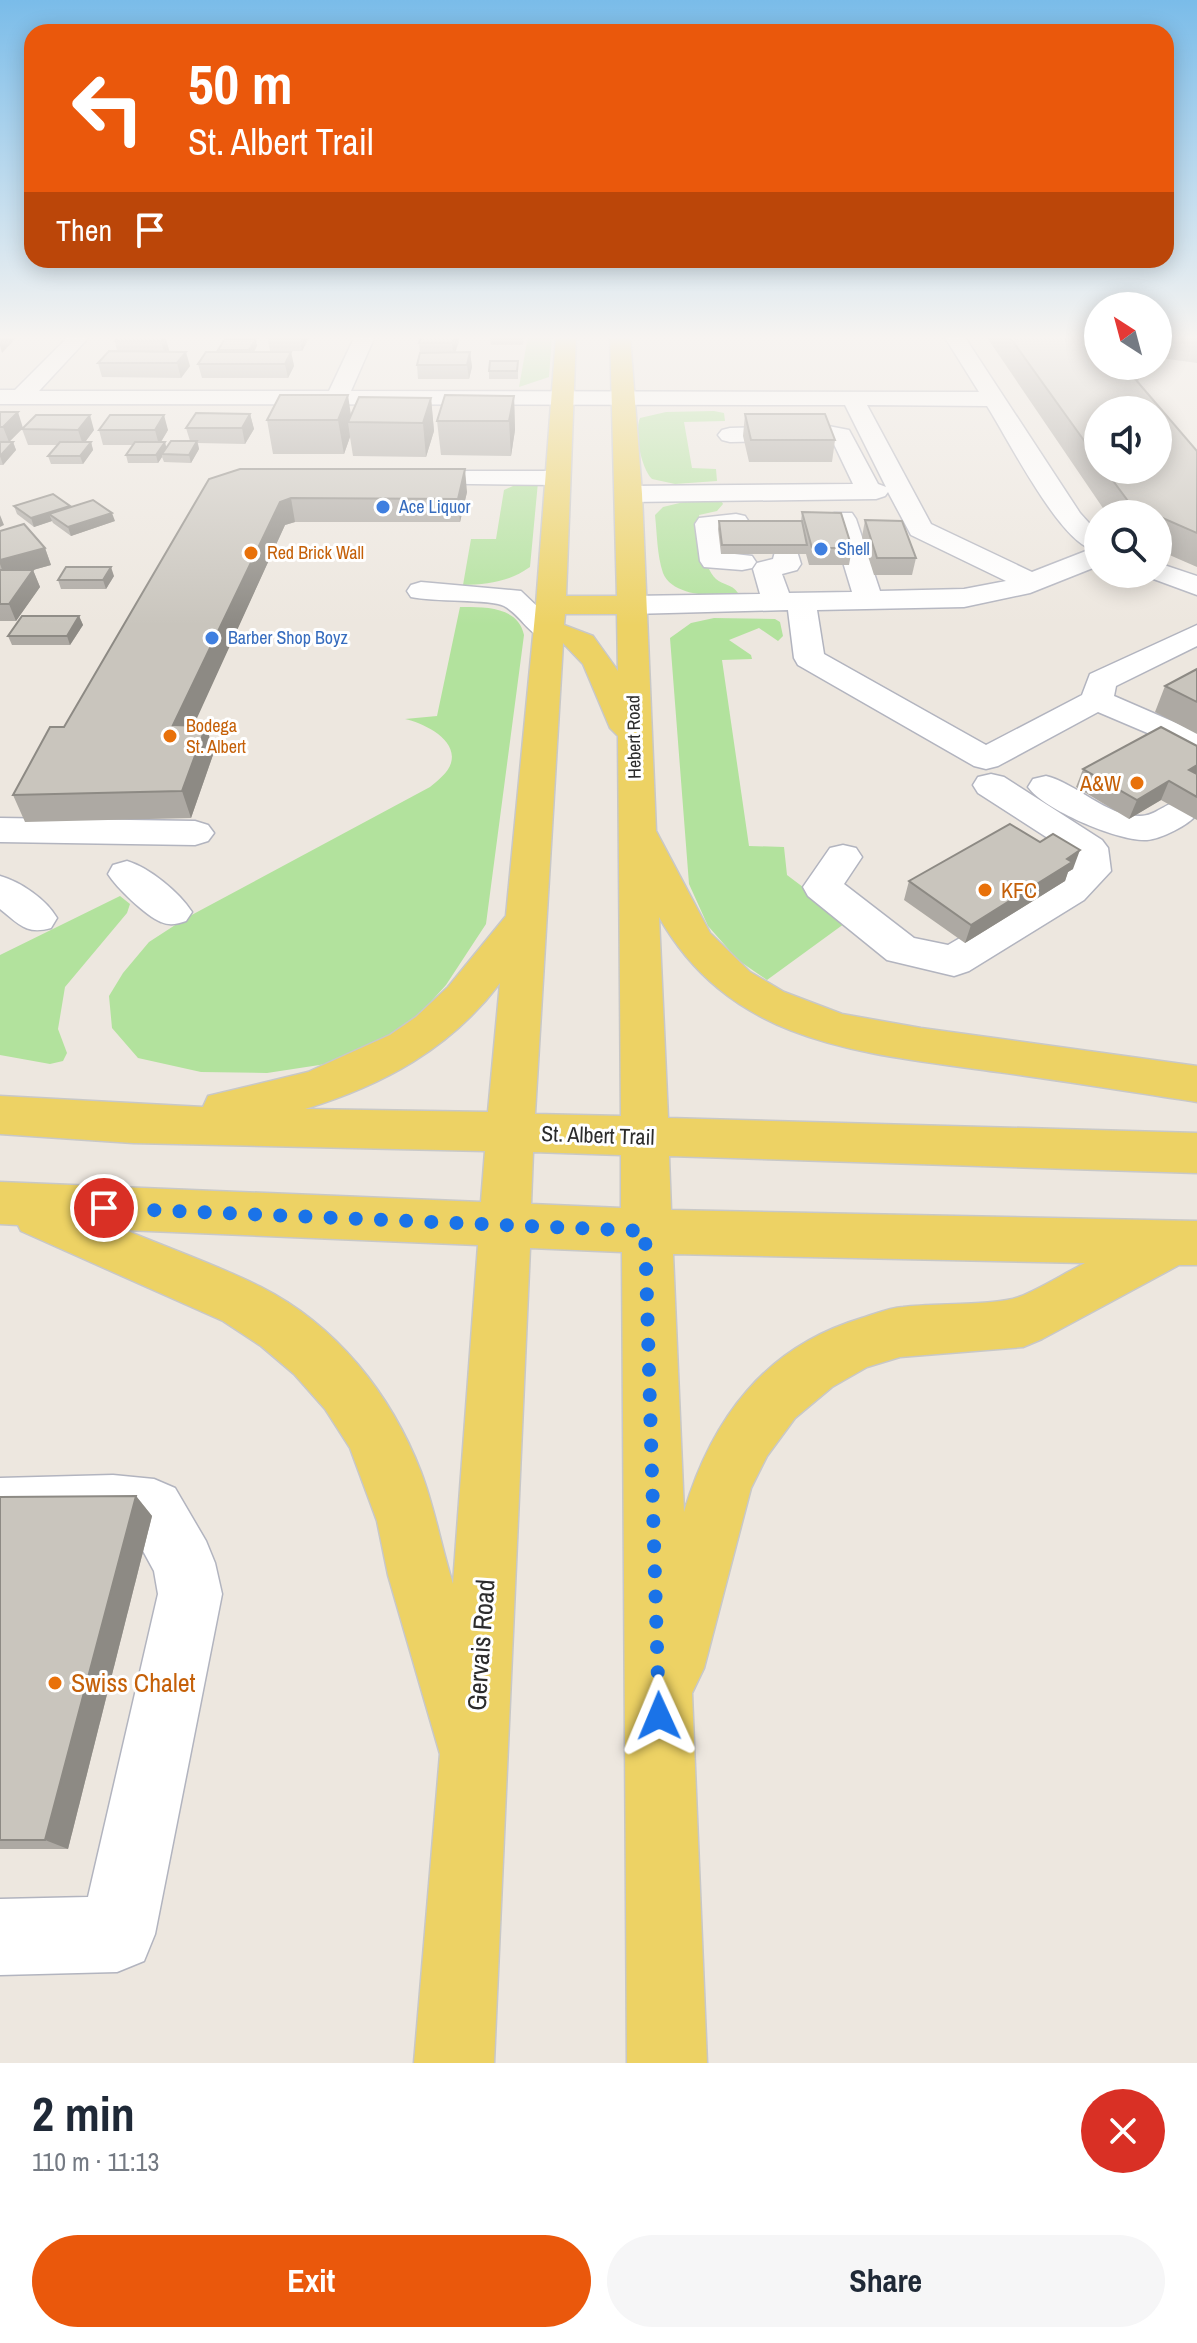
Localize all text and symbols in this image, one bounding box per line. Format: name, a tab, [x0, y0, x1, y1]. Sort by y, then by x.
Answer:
text: 50 m	[188, 46, 293, 121]
icon: left	[56, 56, 160, 160]
text: St. Albert Trail	[188, 118, 373, 166]
icon: arrive	[128, 208, 172, 252]
text: Then	[56, 210, 112, 250]
north arrow	[1084, 292, 1172, 380]
map controls	[1084, 292, 1172, 588]
button: sound	[1084, 396, 1172, 484]
place label: Ace Liquor	[398, 494, 470, 519]
marker: Ace Liquor	[374, 498, 392, 516]
button: search	[1084, 500, 1172, 588]
place label: Shell	[837, 536, 870, 561]
place label: Red Brick Wall	[267, 540, 364, 565]
marker: Shell	[812, 540, 830, 558]
marker: Red Brick Wall	[242, 544, 260, 562]
place label: Barber Shop Boyz	[228, 625, 348, 650]
marker: Barber Shop Boyz	[203, 629, 221, 647]
street label: Hebert Road	[620, 695, 647, 779]
place label: Bodega St. Albert	[186, 713, 246, 759]
marker: Bodega St. Albert	[161, 727, 179, 745]
place label: A&W	[1079, 768, 1121, 798]
marker: A&W	[1128, 774, 1146, 792]
place label: KFC	[1001, 875, 1037, 905]
marker: KFC	[976, 881, 994, 899]
street label: St. Albert Trail	[541, 1118, 655, 1152]
pin	[70, 1174, 138, 1242]
icon: arrive	[82, 1186, 126, 1230]
street label: Gervais Road	[458, 1578, 503, 1712]
place label: Swiss Chalet	[71, 1665, 195, 1700]
marker: Swiss Chalet	[46, 1674, 64, 1692]
position arrow	[617, 1674, 701, 1758]
text: 2 min	[32, 2081, 135, 2146]
button: close	[1081, 2089, 1165, 2173]
text: 110 m · 11:13	[32, 2144, 159, 2179]
button: Exit	[32, 2235, 591, 2327]
button: Share	[607, 2235, 1165, 2327]

